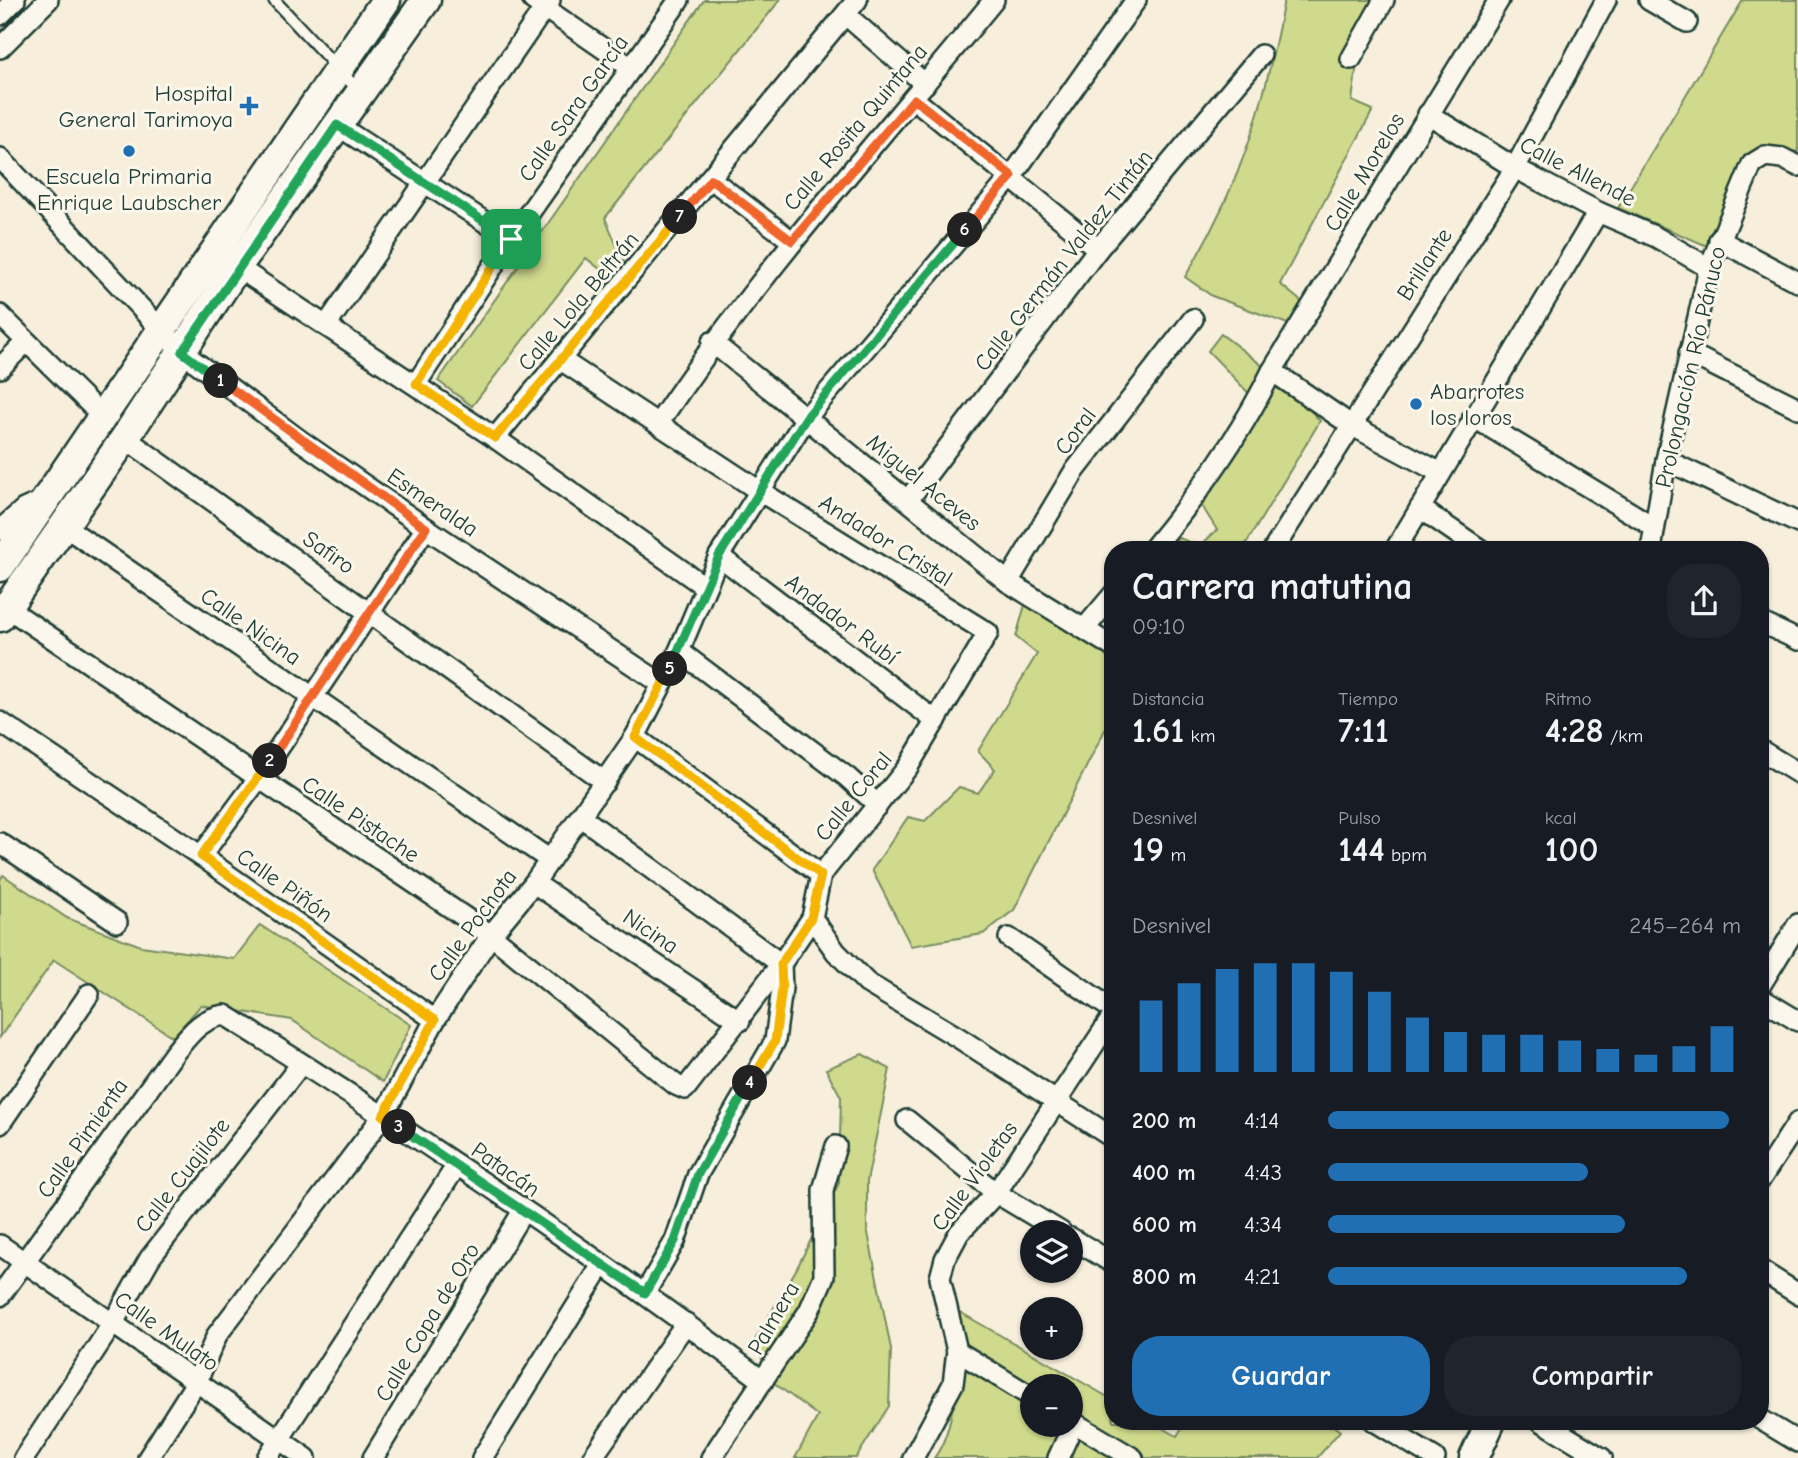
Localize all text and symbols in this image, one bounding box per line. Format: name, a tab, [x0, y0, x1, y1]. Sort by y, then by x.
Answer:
street label: Calle Sara García	[513, 30, 634, 187]
street label: Calle Rosita Quintana	[778, 38, 933, 216]
place label: Hospital General Tarimoya	[59, 80, 233, 133]
marker: Hospital General Tarimoya	[239, 96, 259, 116]
street label: Calle Morelos	[1318, 108, 1410, 236]
street label: Calle Allende	[1515, 131, 1640, 212]
marker: Escuela Primaria Enrique Laubscher	[121, 143, 137, 159]
street label: Calle Germán Valdez Tintán	[969, 144, 1158, 376]
place label: Escuela Primaria Enrique Laubscher	[37, 163, 222, 216]
pin: 7	[662, 200, 698, 234]
text: 7	[675, 205, 684, 227]
pin	[481, 209, 541, 269]
pin: 6	[948, 212, 982, 247]
text: 6	[960, 218, 969, 240]
icon: arrive	[492, 220, 530, 258]
street label: Brillante	[1391, 223, 1458, 305]
street label: Calle Lola Beltrán	[512, 226, 645, 376]
street label: Prolongación Río Pánuco	[1650, 244, 1731, 490]
pin: 1	[204, 364, 238, 398]
text: 1	[217, 369, 224, 391]
place label: Abarrotes los loros	[1430, 378, 1524, 431]
marker: Abarrotes los loros	[1408, 396, 1424, 412]
street label: Coral	[1049, 402, 1102, 460]
street label: Miguel Aceves	[861, 428, 986, 537]
street label: Esmeralda	[382, 462, 483, 543]
street label: Andador Cristal	[814, 489, 957, 592]
street label: Safiro	[298, 525, 360, 580]
button: share	[1667, 564, 1741, 638]
text: Carrera matutina	[1132, 565, 1413, 609]
street label: Andador Rubí	[780, 568, 904, 671]
street label: Calle Nicina	[195, 582, 306, 671]
text: 09:10	[1132, 613, 1186, 640]
pin: 5	[652, 652, 688, 686]
text: 5	[664, 657, 675, 679]
text: Distancia	[1132, 688, 1205, 710]
text: Tiempo	[1338, 688, 1398, 710]
text: Ritmo	[1545, 688, 1592, 710]
text: 1.61	[1132, 710, 1184, 751]
text: 7:11	[1338, 710, 1389, 751]
text: 4:28	[1545, 710, 1604, 751]
text: km	[1184, 725, 1215, 747]
text: /km	[1604, 725, 1643, 747]
pin: 2	[252, 744, 288, 778]
street label: Calle Coral	[809, 746, 898, 846]
text: 2	[265, 749, 274, 771]
street label: Calle Pistache	[297, 770, 425, 869]
text: Desnivel	[1132, 807, 1197, 829]
text: Pulso	[1338, 807, 1381, 829]
text: kcal	[1545, 807, 1577, 829]
text: 19	[1132, 829, 1164, 870]
text: 144	[1338, 829, 1385, 870]
text: 100	[1545, 829, 1598, 870]
street label: Calle Piñón	[232, 843, 338, 928]
text: m	[1164, 844, 1186, 866]
text: bpm	[1385, 844, 1427, 866]
street label: Calle Pochota	[423, 864, 522, 987]
street label: Nicina	[618, 903, 684, 960]
text: Desnivel	[1132, 912, 1211, 939]
text: 245–264 m	[1629, 912, 1741, 939]
pin: 4	[732, 1066, 768, 1100]
text: 4	[745, 1071, 754, 1093]
street label: Calle Pimienta	[31, 1073, 134, 1203]
text: 200 m	[1132, 1107, 1196, 1134]
text: 4:14	[1244, 1107, 1280, 1134]
pin: 3	[382, 1110, 416, 1144]
street label: Calle Cuajilote	[129, 1113, 236, 1238]
text: 3	[394, 1115, 403, 1137]
street label: Calle Violetas	[926, 1116, 1023, 1236]
street label: Patacán	[466, 1136, 545, 1203]
text: 400 m	[1132, 1159, 1196, 1186]
text: 4:43	[1244, 1159, 1282, 1186]
text: 600 m	[1132, 1211, 1197, 1238]
text: 4:34	[1244, 1211, 1282, 1238]
map controls	[1020, 1220, 1083, 1437]
button: layers	[1020, 1220, 1083, 1283]
street label: Calle Copa de Oro	[369, 1238, 485, 1407]
text: 800 m	[1132, 1263, 1197, 1290]
text: 4:21	[1244, 1263, 1280, 1290]
street label: Palmera	[742, 1277, 805, 1360]
street label: Calle Mulato	[109, 1286, 224, 1377]
button: +	[1020, 1297, 1083, 1360]
button: Guardar	[1132, 1336, 1430, 1416]
button: Compartir	[1444, 1336, 1741, 1416]
button: −	[1020, 1374, 1083, 1437]

